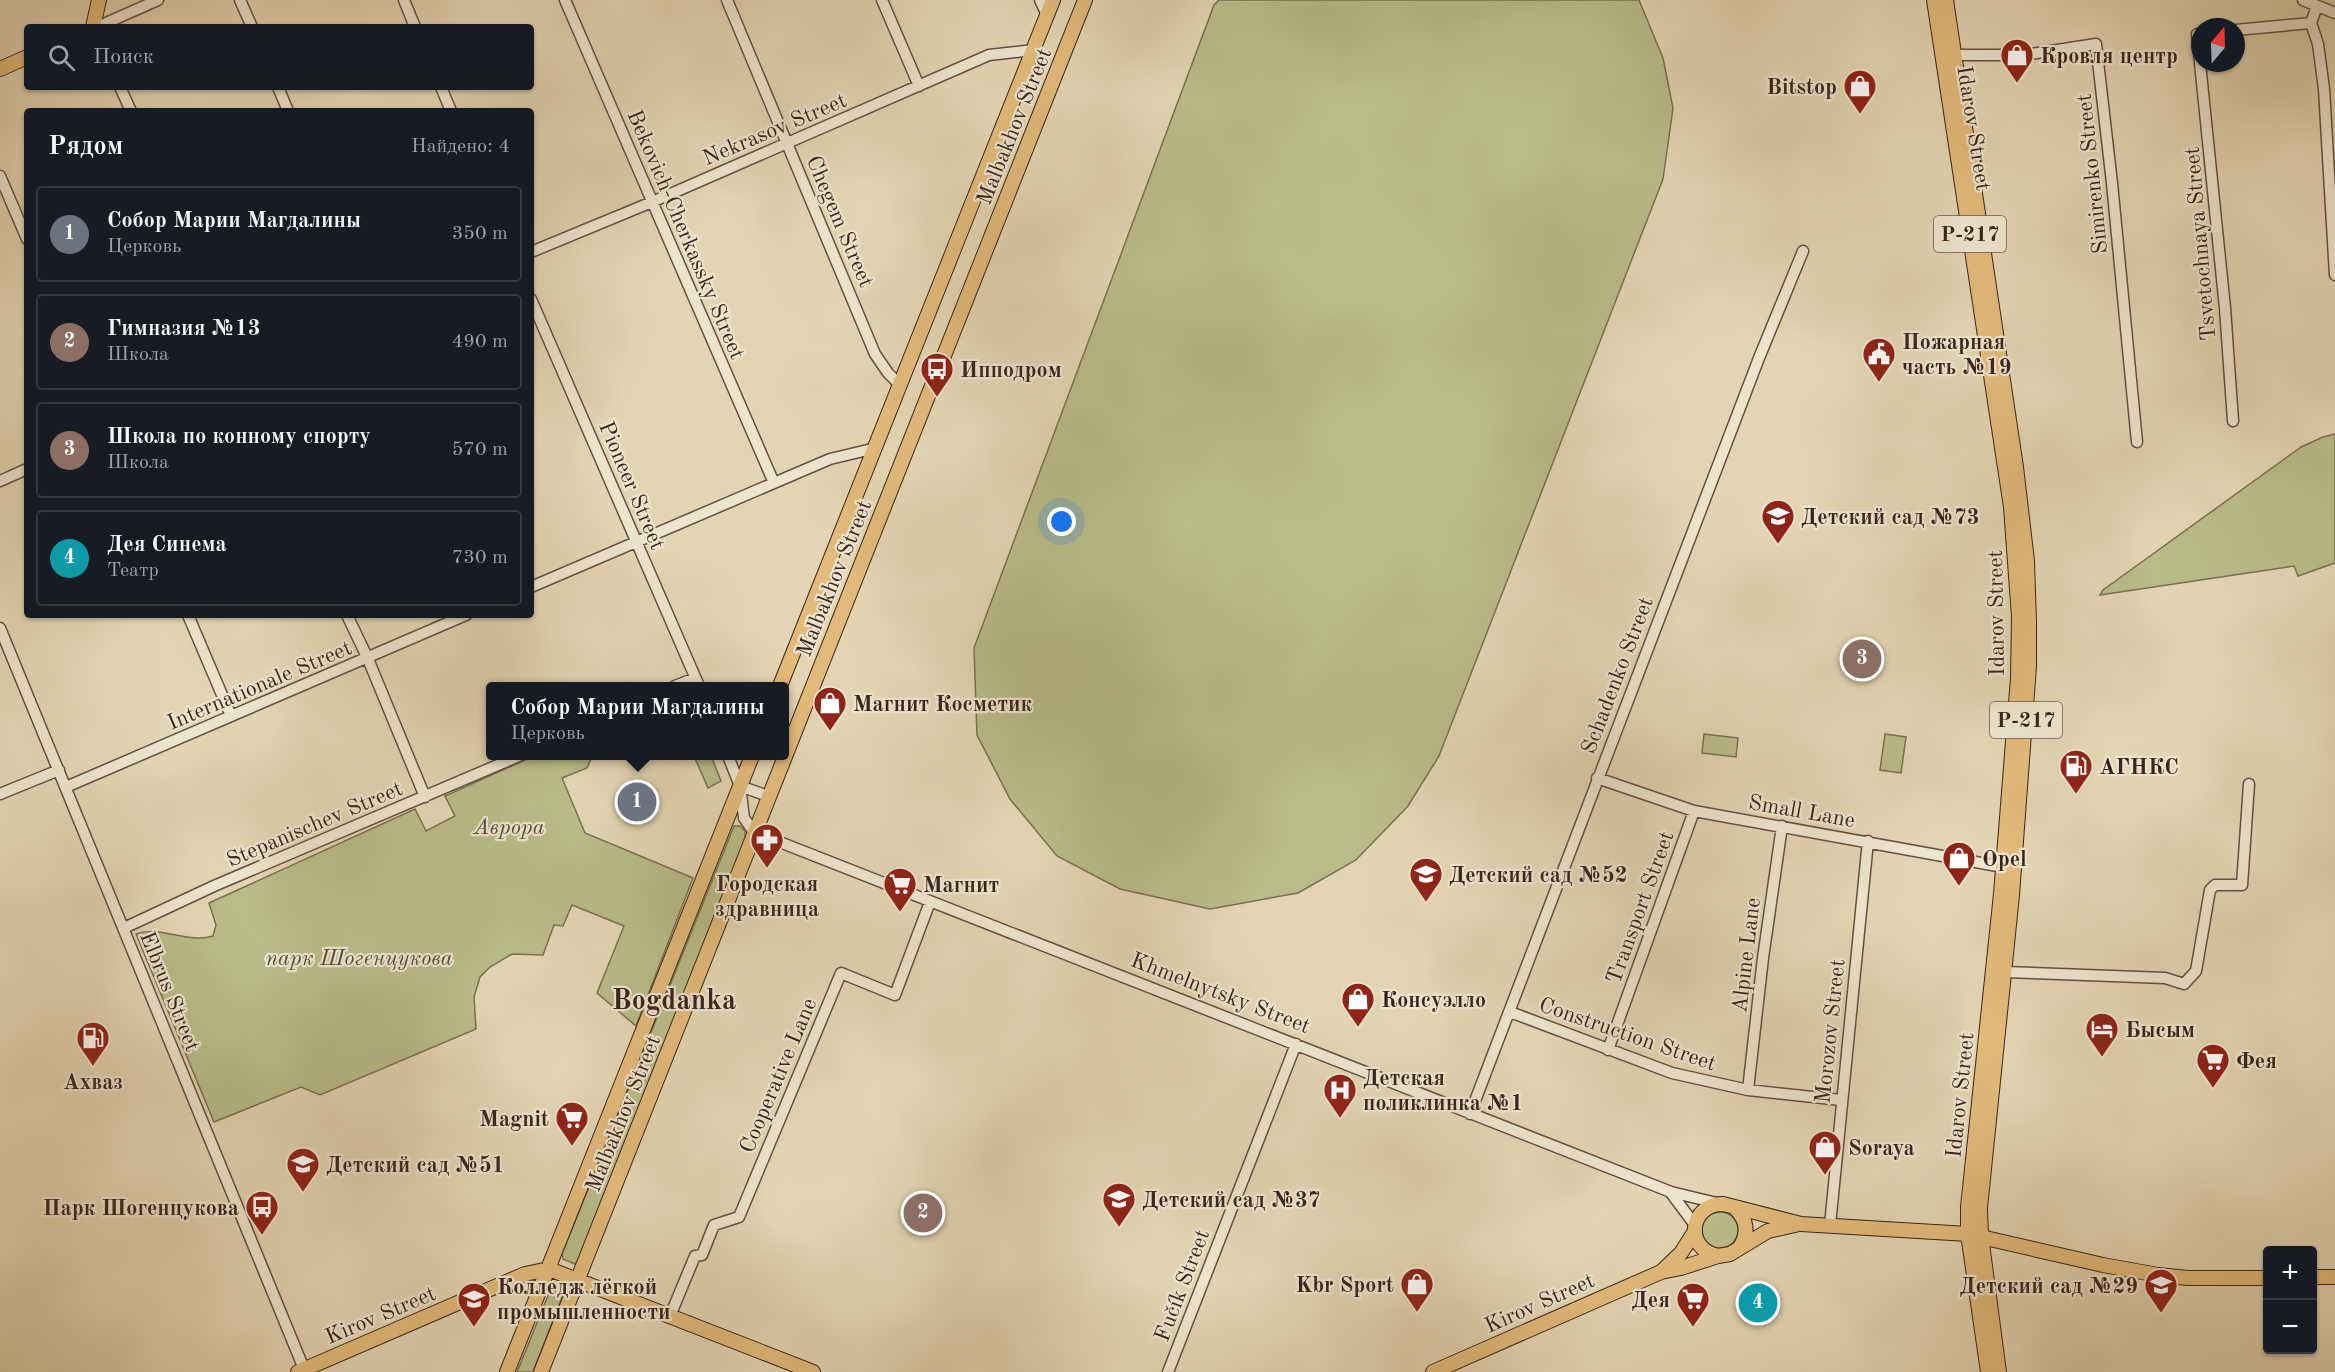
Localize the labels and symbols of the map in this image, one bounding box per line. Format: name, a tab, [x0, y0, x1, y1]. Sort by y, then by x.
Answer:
north arrow	[2191, 18, 2245, 72]
shop icon: Кровля центр	[1999, 37, 2035, 84]
street label: Malbakhov Street	[973, 45, 1056, 208]
place label: Кровля центр	[2040, 46, 2178, 68]
street label: Idarov Street	[1952, 64, 1994, 192]
shop icon: Bitstop	[1842, 68, 1878, 115]
place label: Bitstop	[1766, 77, 1837, 99]
street label: Nekrasov Street	[700, 90, 850, 170]
street label: Simirenko Street	[2074, 93, 2112, 255]
street label: Bekovich-Cherkassky Street	[623, 107, 748, 363]
street label: Tsvetochnaya Street	[2182, 146, 2220, 342]
street label: Chegem Street	[802, 153, 877, 291]
road number: Р-217	[1934, 216, 2006, 252]
place label: Пожарная часть №19	[1902, 332, 2011, 379]
public building icon: Пожарная часть №19	[1861, 336, 1897, 383]
bus stop icon: Ипподром	[919, 351, 955, 398]
place label: Ипподром	[960, 360, 1062, 382]
street label: Pioneer Street	[594, 418, 668, 553]
street label: Malbakhov Street	[793, 497, 876, 660]
school or university icon: Детский сад №73	[1760, 498, 1796, 545]
your location	[1047, 507, 1076, 536]
place label: Детский сад №73	[1801, 507, 1980, 529]
street label: Idarov Street	[1985, 550, 2009, 676]
street label: Schadenko Street	[1578, 594, 1658, 757]
pin: 3	[1842, 636, 1882, 682]
street label: Internationale Street	[164, 637, 355, 735]
shop icon: Магнит Косметик	[812, 685, 848, 732]
place label: Магнит Косметик	[853, 694, 1033, 716]
road number: Р-217	[1990, 702, 2062, 738]
fuel station icon: АГНКС	[2058, 748, 2094, 795]
place label: АГНКС	[2099, 757, 2179, 779]
street label: Stepanischev Street	[224, 778, 406, 872]
pin: 1	[618, 780, 656, 824]
street label: Small Lane	[1747, 792, 1857, 832]
park label: Аврора	[472, 817, 545, 839]
pharmacy icon: Городская здравница	[749, 822, 785, 869]
street label: Transport Street	[1603, 829, 1679, 987]
shop icon: Opel	[1941, 840, 1977, 887]
place label: Opel	[1982, 849, 2027, 871]
school or university icon: Детский сад №52	[1408, 856, 1444, 903]
place label: Детский сад №52	[1449, 865, 1628, 887]
supermarket icon: Магнит	[882, 866, 918, 913]
place label: Городская здравница	[715, 874, 819, 921]
place label: Магнит	[923, 875, 999, 897]
street label: Alpine Lane	[1729, 896, 1765, 1014]
street label: Elbrus Street	[135, 929, 203, 1055]
park label: парк Шогенцукова	[265, 948, 453, 970]
street label: Khmelnytsky Street	[1127, 949, 1313, 1038]
street label: Morozov Street	[1812, 958, 1850, 1105]
shop icon: Консуэлло	[1340, 981, 1376, 1028]
district label: Bogdanka	[612, 988, 736, 1016]
place label: Консуэлло	[1381, 990, 1486, 1012]
street label: Construction Street	[1536, 994, 1719, 1076]
street label: Cooperative Lane	[736, 995, 821, 1157]
hotel icon: Бысым	[2084, 1011, 2120, 1058]
fuel station icon: Ахваз	[75, 1020, 111, 1067]
place label: Бысым	[2125, 1020, 2195, 1042]
street label: Idarov Street	[1943, 1031, 1979, 1159]
street label: Malbakhov Street	[582, 1032, 665, 1195]
supermarket icon: Фея	[2195, 1042, 2231, 1089]
place label: Фея	[2236, 1051, 2277, 1073]
place label: Детская поликлинка №1	[1363, 1068, 1523, 1115]
place label: Ахваз	[63, 1072, 123, 1094]
hospital icon: Детская поликлинка №1	[1322, 1072, 1358, 1119]
supermarket icon: Magnit	[554, 1100, 590, 1147]
place label: Magnit	[479, 1109, 549, 1131]
shop icon: Soraya	[1807, 1129, 1843, 1176]
place label: Soraya	[1848, 1138, 1915, 1160]
school or university icon: Детский сад №51	[285, 1146, 321, 1193]
place label: Детский сад №51	[326, 1155, 505, 1177]
school or university icon: Детский сад №37	[1101, 1181, 1137, 1228]
bus stop icon: Парк Шогенцукова	[244, 1189, 280, 1236]
pin: 2	[904, 1190, 942, 1236]
place label: Детский сад №37	[1142, 1190, 1321, 1212]
place label: Парк Шогенцукова	[43, 1198, 239, 1220]
street label: Fučík Street	[1151, 1227, 1214, 1345]
shop icon: Kbr Sport	[1399, 1266, 1435, 1313]
school or university icon: Детский сад №29	[2143, 1267, 2179, 1314]
street label: Kirov Street	[1482, 1270, 1598, 1338]
place label: Kbr Sport	[1295, 1275, 1394, 1297]
place label: Детский сад №29	[1959, 1276, 2138, 1298]
place label: Колледж лёгкой промышленности	[497, 1277, 671, 1324]
pin: 4	[1738, 1280, 1778, 1326]
school or university icon: Колледж лёгкой промышленности	[456, 1281, 492, 1328]
supermarket icon: Дея	[1675, 1281, 1711, 1328]
street label: Kirov Street	[322, 1283, 439, 1349]
place label: Дея	[1632, 1290, 1670, 1312]

